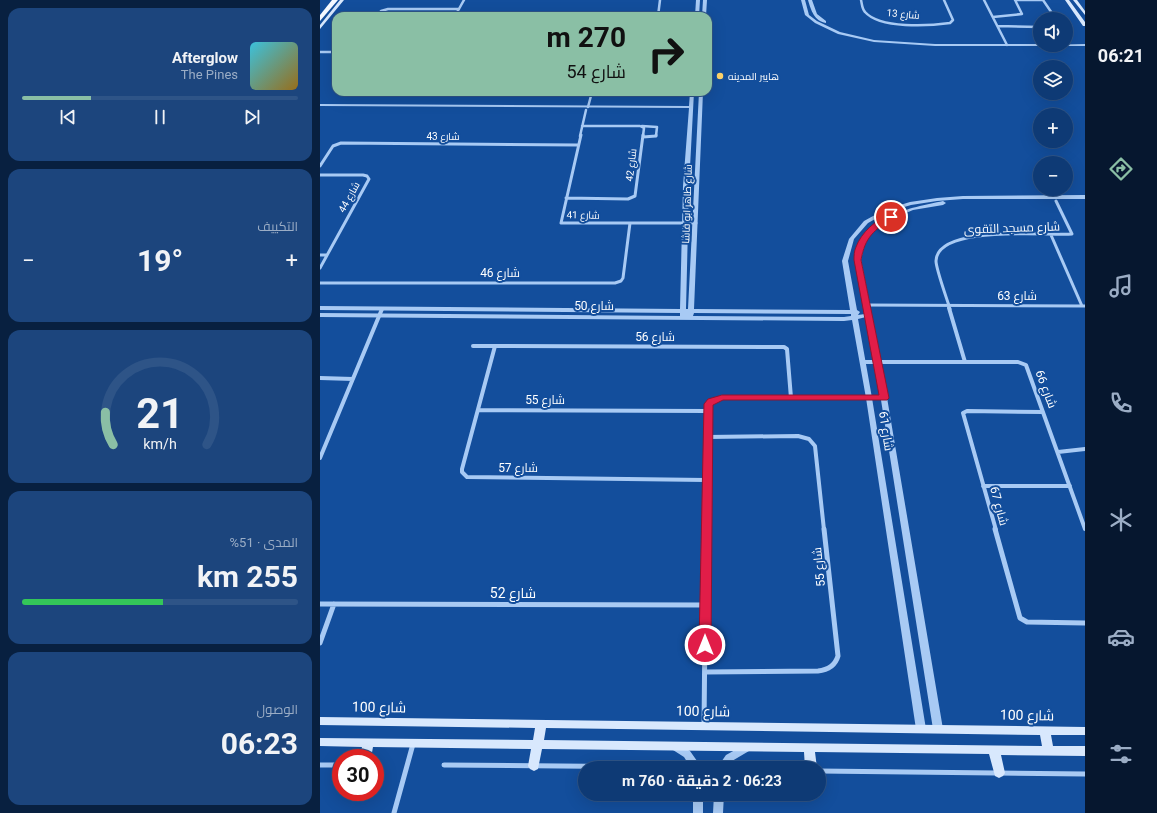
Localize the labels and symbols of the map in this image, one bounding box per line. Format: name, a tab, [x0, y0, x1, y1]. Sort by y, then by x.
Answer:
street label: شارع 13	[886, 7, 920, 22]
marker: هايبر المدينه	[715, 71, 725, 81]
place label: هايبر المدينه	[728, 71, 779, 82]
street label: شارع 43	[426, 131, 460, 143]
street label: شارع 42	[624, 148, 639, 182]
street label: شارع طاهر ابو فاشا	[680, 164, 695, 244]
street label: شارع 44	[336, 180, 363, 215]
pin	[874, 200, 908, 234]
street label: شارع 41	[566, 209, 600, 222]
street label: شارع مسجد التقوى	[964, 219, 1060, 238]
street label: شارع 46	[480, 266, 520, 281]
street label: شارع 63	[997, 289, 1037, 304]
street label: شارع 50	[574, 299, 614, 314]
street label: شارع 56	[635, 330, 675, 345]
street label: شارع 66	[1031, 368, 1060, 410]
street label: شارع 55	[525, 393, 565, 408]
street label: شارع 61	[875, 410, 896, 452]
street label: شارع 57	[498, 461, 538, 476]
street label: شارع 67	[986, 485, 1011, 527]
street label: شارع 55	[810, 546, 829, 587]
street label: شارع 52	[490, 585, 536, 602]
position arrow	[684, 624, 726, 666]
street label: شارع 100	[352, 699, 406, 716]
street label: شارع 100	[676, 703, 730, 720]
street label: شارع 100	[1000, 707, 1054, 724]
speed limit sign: 30	[332, 749, 384, 801]

